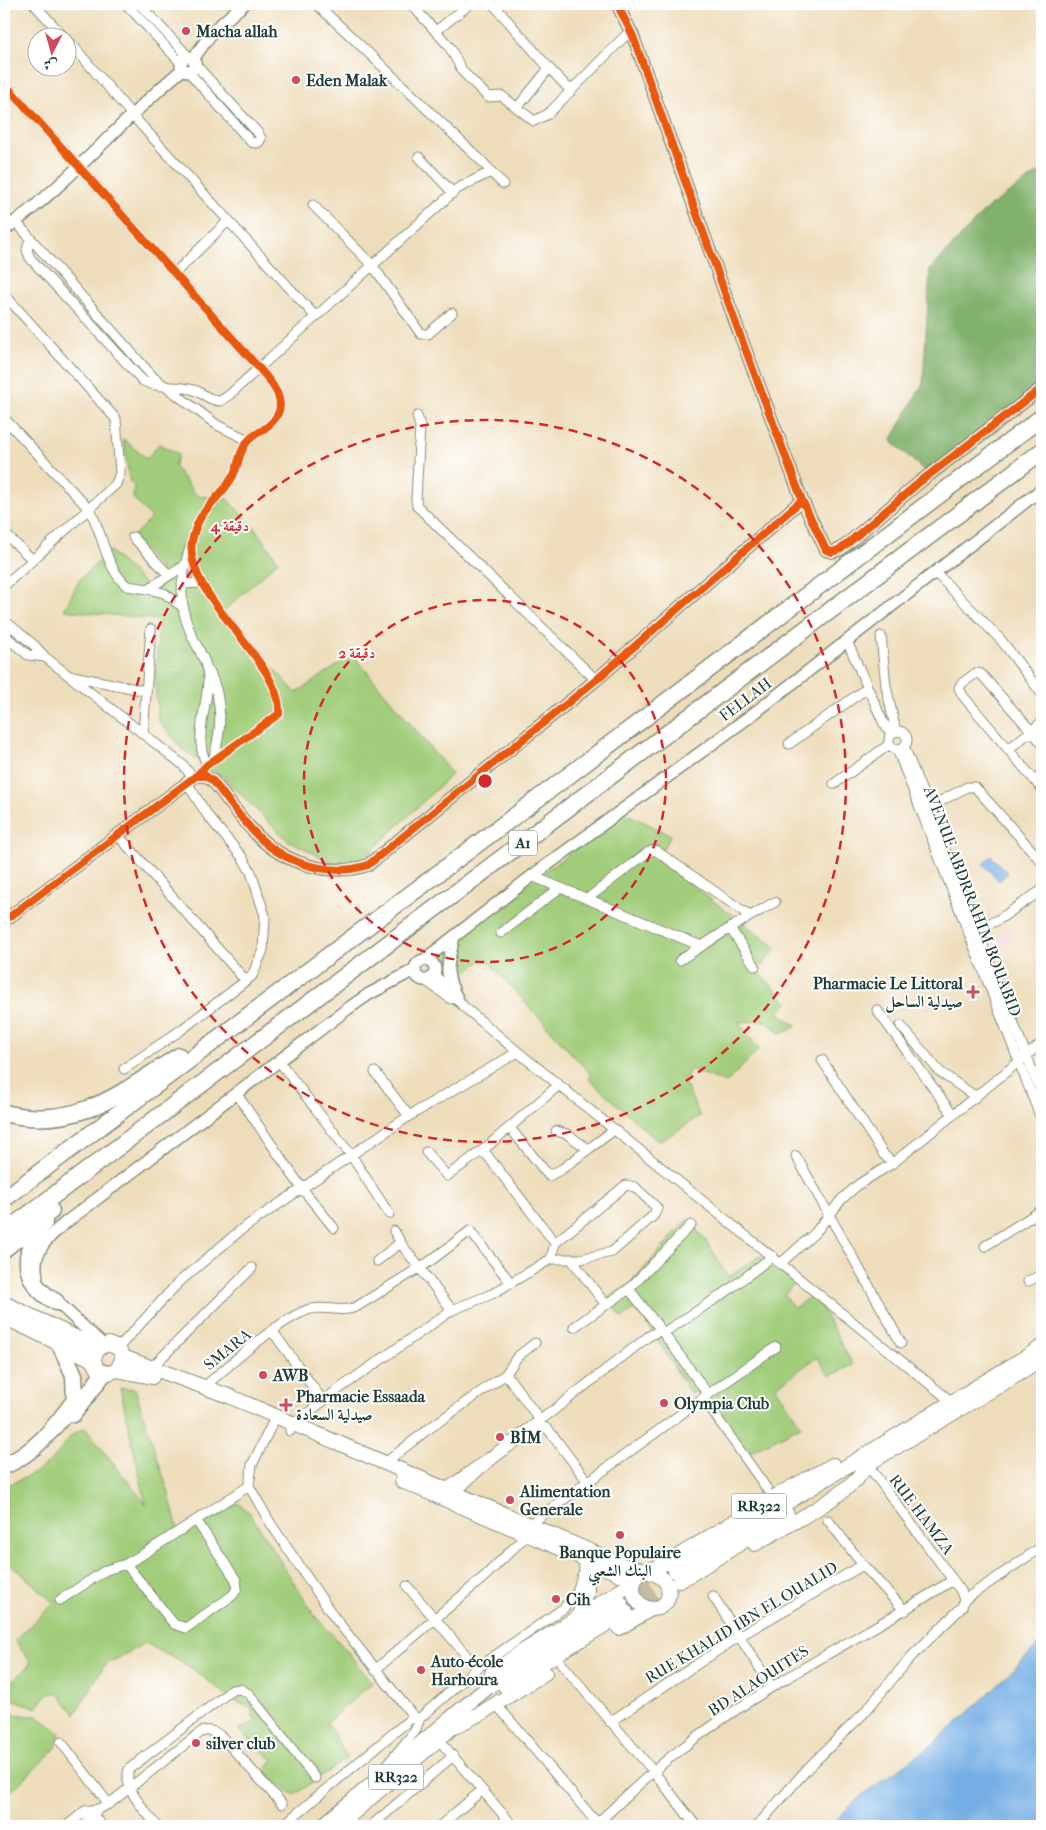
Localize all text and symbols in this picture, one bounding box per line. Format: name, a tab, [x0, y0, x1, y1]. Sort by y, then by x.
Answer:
place label: Macha allah	[195, 22, 279, 41]
marker: Macha allah	[180, 25, 192, 37]
north arrow	[28, 28, 78, 78]
text: ش	[43, 55, 58, 74]
place label: Eden Malak	[306, 71, 388, 90]
marker: Eden Malak	[290, 74, 302, 86]
text: 4 دقيقة	[210, 517, 249, 535]
text: 2 دقيقة	[338, 644, 376, 662]
street label: FELLAH	[715, 673, 776, 725]
centre of rings	[476, 772, 494, 790]
street label: AVENUE ABDRRAHIM BOUABID	[919, 782, 1025, 1019]
road number: A1	[509, 830, 537, 856]
place label: Pharmacie Le Littoral صيدلية الساحل	[813, 974, 964, 1013]
marker: Pharmacie Le Littoral صيدلية الساحل	[967, 986, 979, 998]
street label: SMARA	[200, 1324, 255, 1374]
place label: AWB	[272, 1366, 308, 1385]
marker: AWB	[257, 1369, 269, 1381]
place label: Pharmacie Essaada صيدلية السعادة	[296, 1387, 426, 1424]
place label: Olympia Club	[674, 1394, 770, 1414]
marker: Olympia Club	[658, 1397, 670, 1409]
marker: Pharmacie Essaada صيدلية السعادة	[280, 1399, 292, 1411]
place label: BİM	[510, 1427, 542, 1447]
marker: BİM	[494, 1431, 506, 1443]
street label: RUE HAMZA	[885, 1470, 958, 1559]
place label: Alimentation Generale	[519, 1482, 611, 1519]
marker: Alimentation Generale	[504, 1494, 516, 1506]
road number: RR322	[732, 1494, 786, 1518]
marker: Banque Populaire البنك الشعبي	[614, 1529, 626, 1541]
place label: Banque Populaire البنك الشعبي	[559, 1543, 681, 1586]
street label: RUE KHALID IBN EL OUALID	[642, 1557, 841, 1688]
place label: Cih	[566, 1590, 591, 1609]
marker: Cih	[550, 1593, 562, 1605]
street label: BD ALAOUITES	[704, 1641, 812, 1720]
place label: Auto-école Harhoura	[430, 1652, 503, 1689]
marker: Auto-école Harhoura	[415, 1664, 427, 1676]
place label: silver club	[206, 1734, 276, 1753]
marker: silver club	[190, 1737, 202, 1749]
road number: RR322	[368, 1764, 424, 1790]

